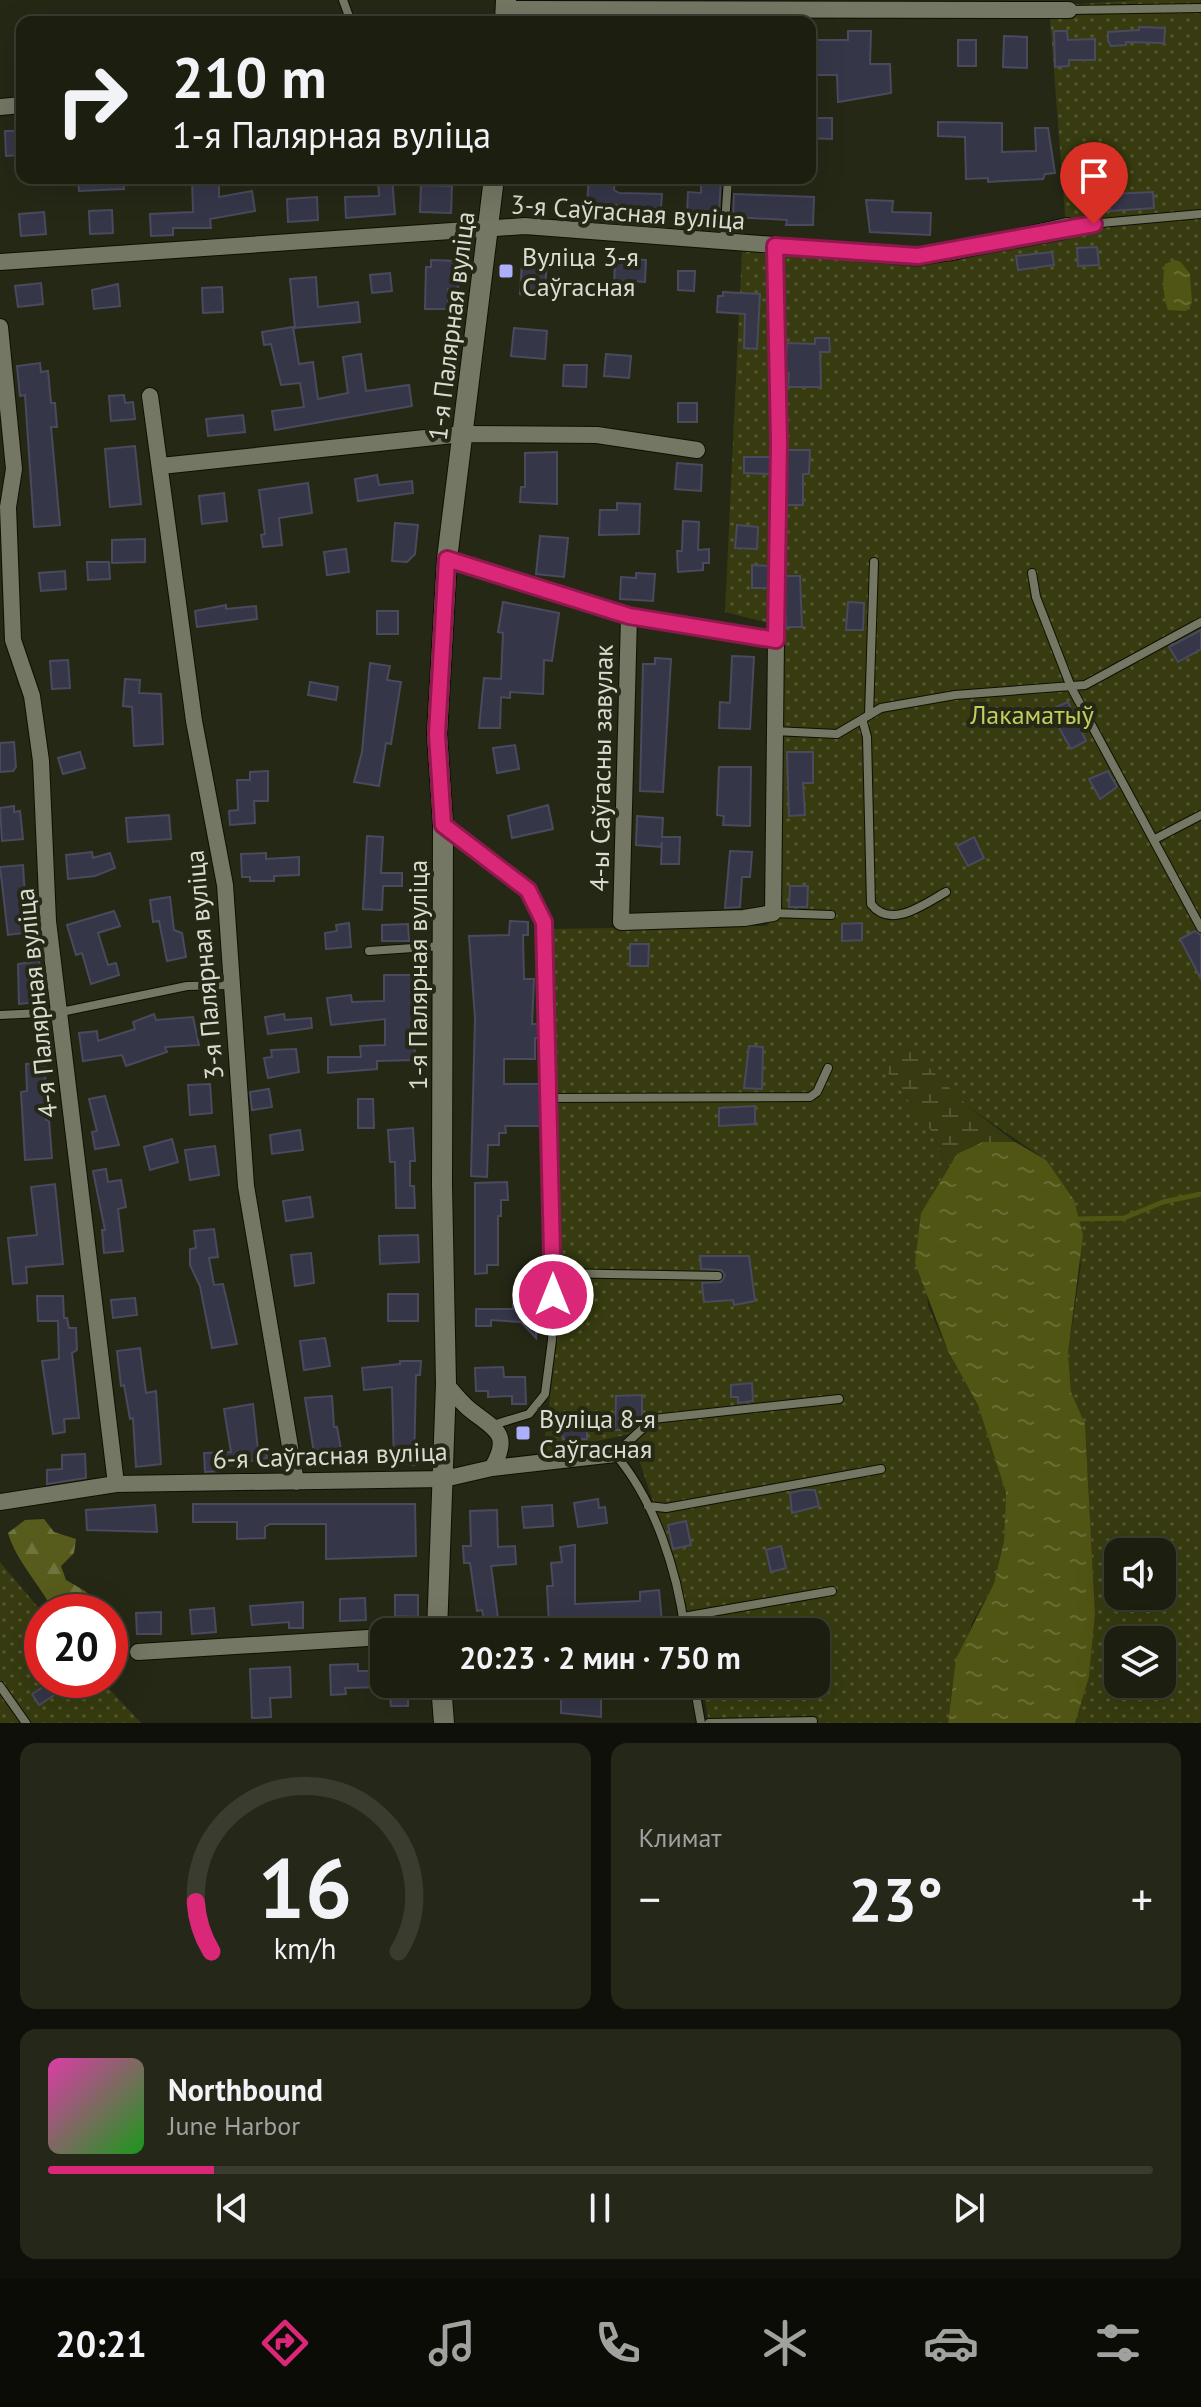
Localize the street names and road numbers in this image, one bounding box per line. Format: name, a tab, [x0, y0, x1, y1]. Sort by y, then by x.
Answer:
street label: 3-я Саўгасная вуліца	[510, 187, 746, 237]
street label: 1-я Палярная вуліца	[421, 210, 481, 442]
street label: 4-ы Саўгасны завулак	[582, 643, 620, 892]
street label: 3-я Палярная вуліца	[178, 849, 230, 1081]
street label: 1-я Палярная вуліца	[401, 860, 434, 1090]
street label: 4-я Палярная вуліца	[8, 887, 64, 1119]
street label: 6-я Саўгасная вуліца	[212, 1434, 448, 1476]

